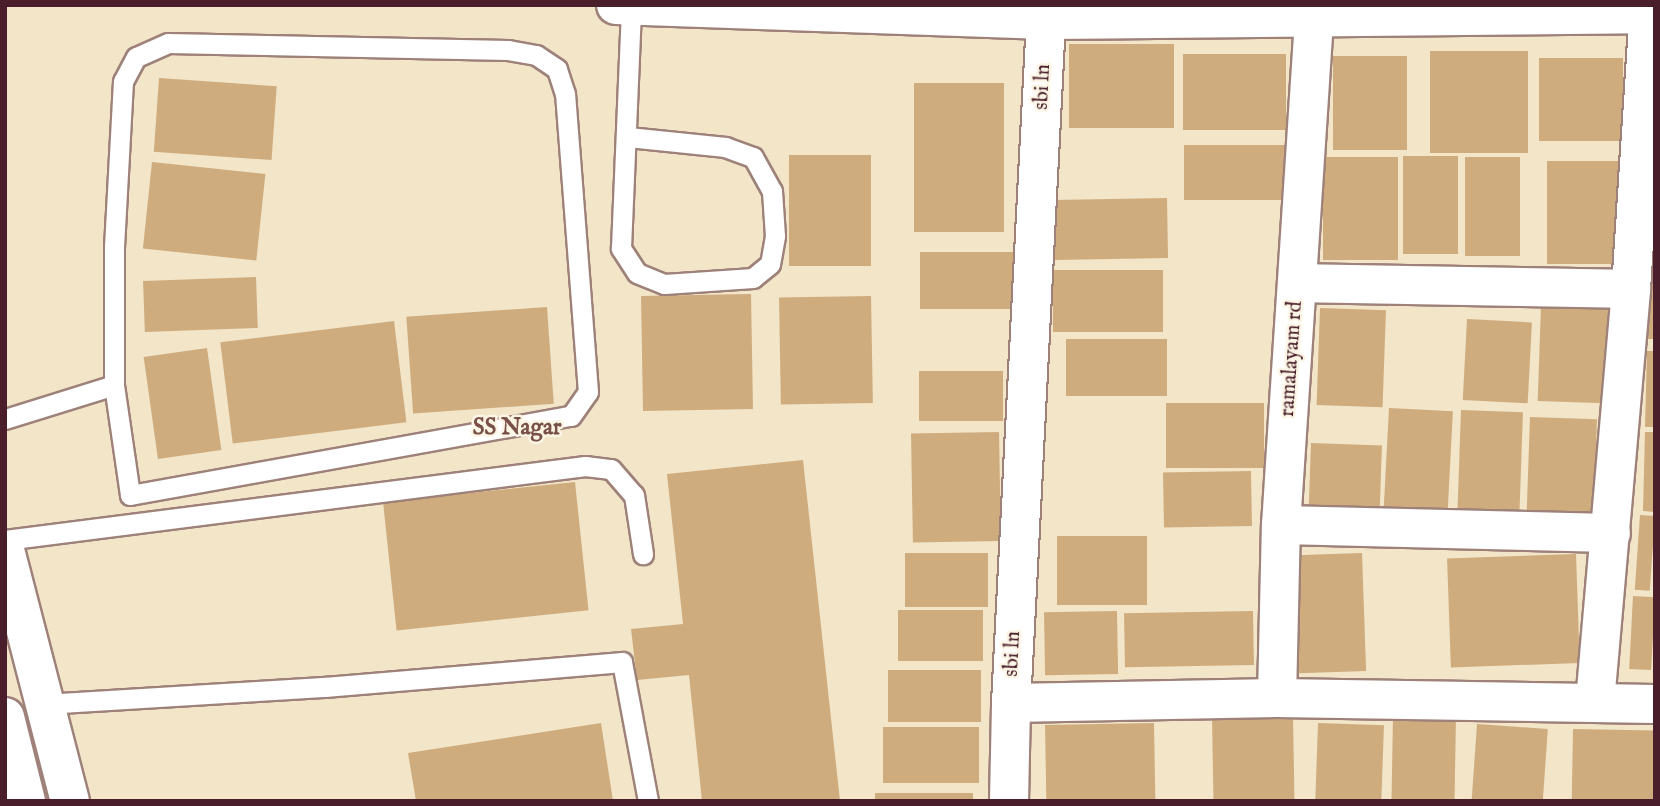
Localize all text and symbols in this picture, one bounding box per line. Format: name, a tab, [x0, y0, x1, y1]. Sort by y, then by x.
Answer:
street label: sbi ln	[1029, 64, 1057, 110]
street label: ramalayam rd	[1275, 300, 1309, 418]
district label: SS Nagar	[473, 414, 561, 442]
street label: sbi ln	[999, 631, 1027, 677]

